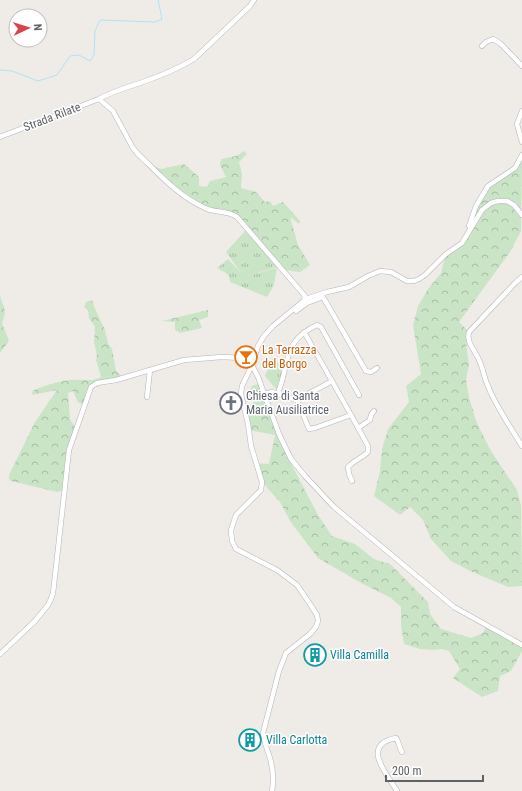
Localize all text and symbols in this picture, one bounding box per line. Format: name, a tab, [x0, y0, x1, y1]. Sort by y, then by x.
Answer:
north arrow	[8, 8, 48, 48]
text: N	[31, 24, 44, 31]
street label: Strada Rilate	[21, 100, 83, 134]
place label: La Terrazza del Borgo	[262, 343, 317, 371]
bar icon: La Terrazza del Borgo	[233, 344, 259, 370]
place label: Chiesa di Santa Maria Ausiliatrice	[246, 389, 329, 417]
church icon: Chiesa di Santa Maria Ausiliatrice	[218, 390, 244, 416]
building icon: Villa Camilla	[302, 642, 328, 668]
place label: Villa Camilla	[330, 648, 389, 662]
building icon: Villa Carlotta	[237, 727, 263, 753]
place label: Villa Carlotta	[266, 733, 328, 747]
scale bar	[386, 757, 483, 783]
text: 200 m	[392, 764, 422, 778]

